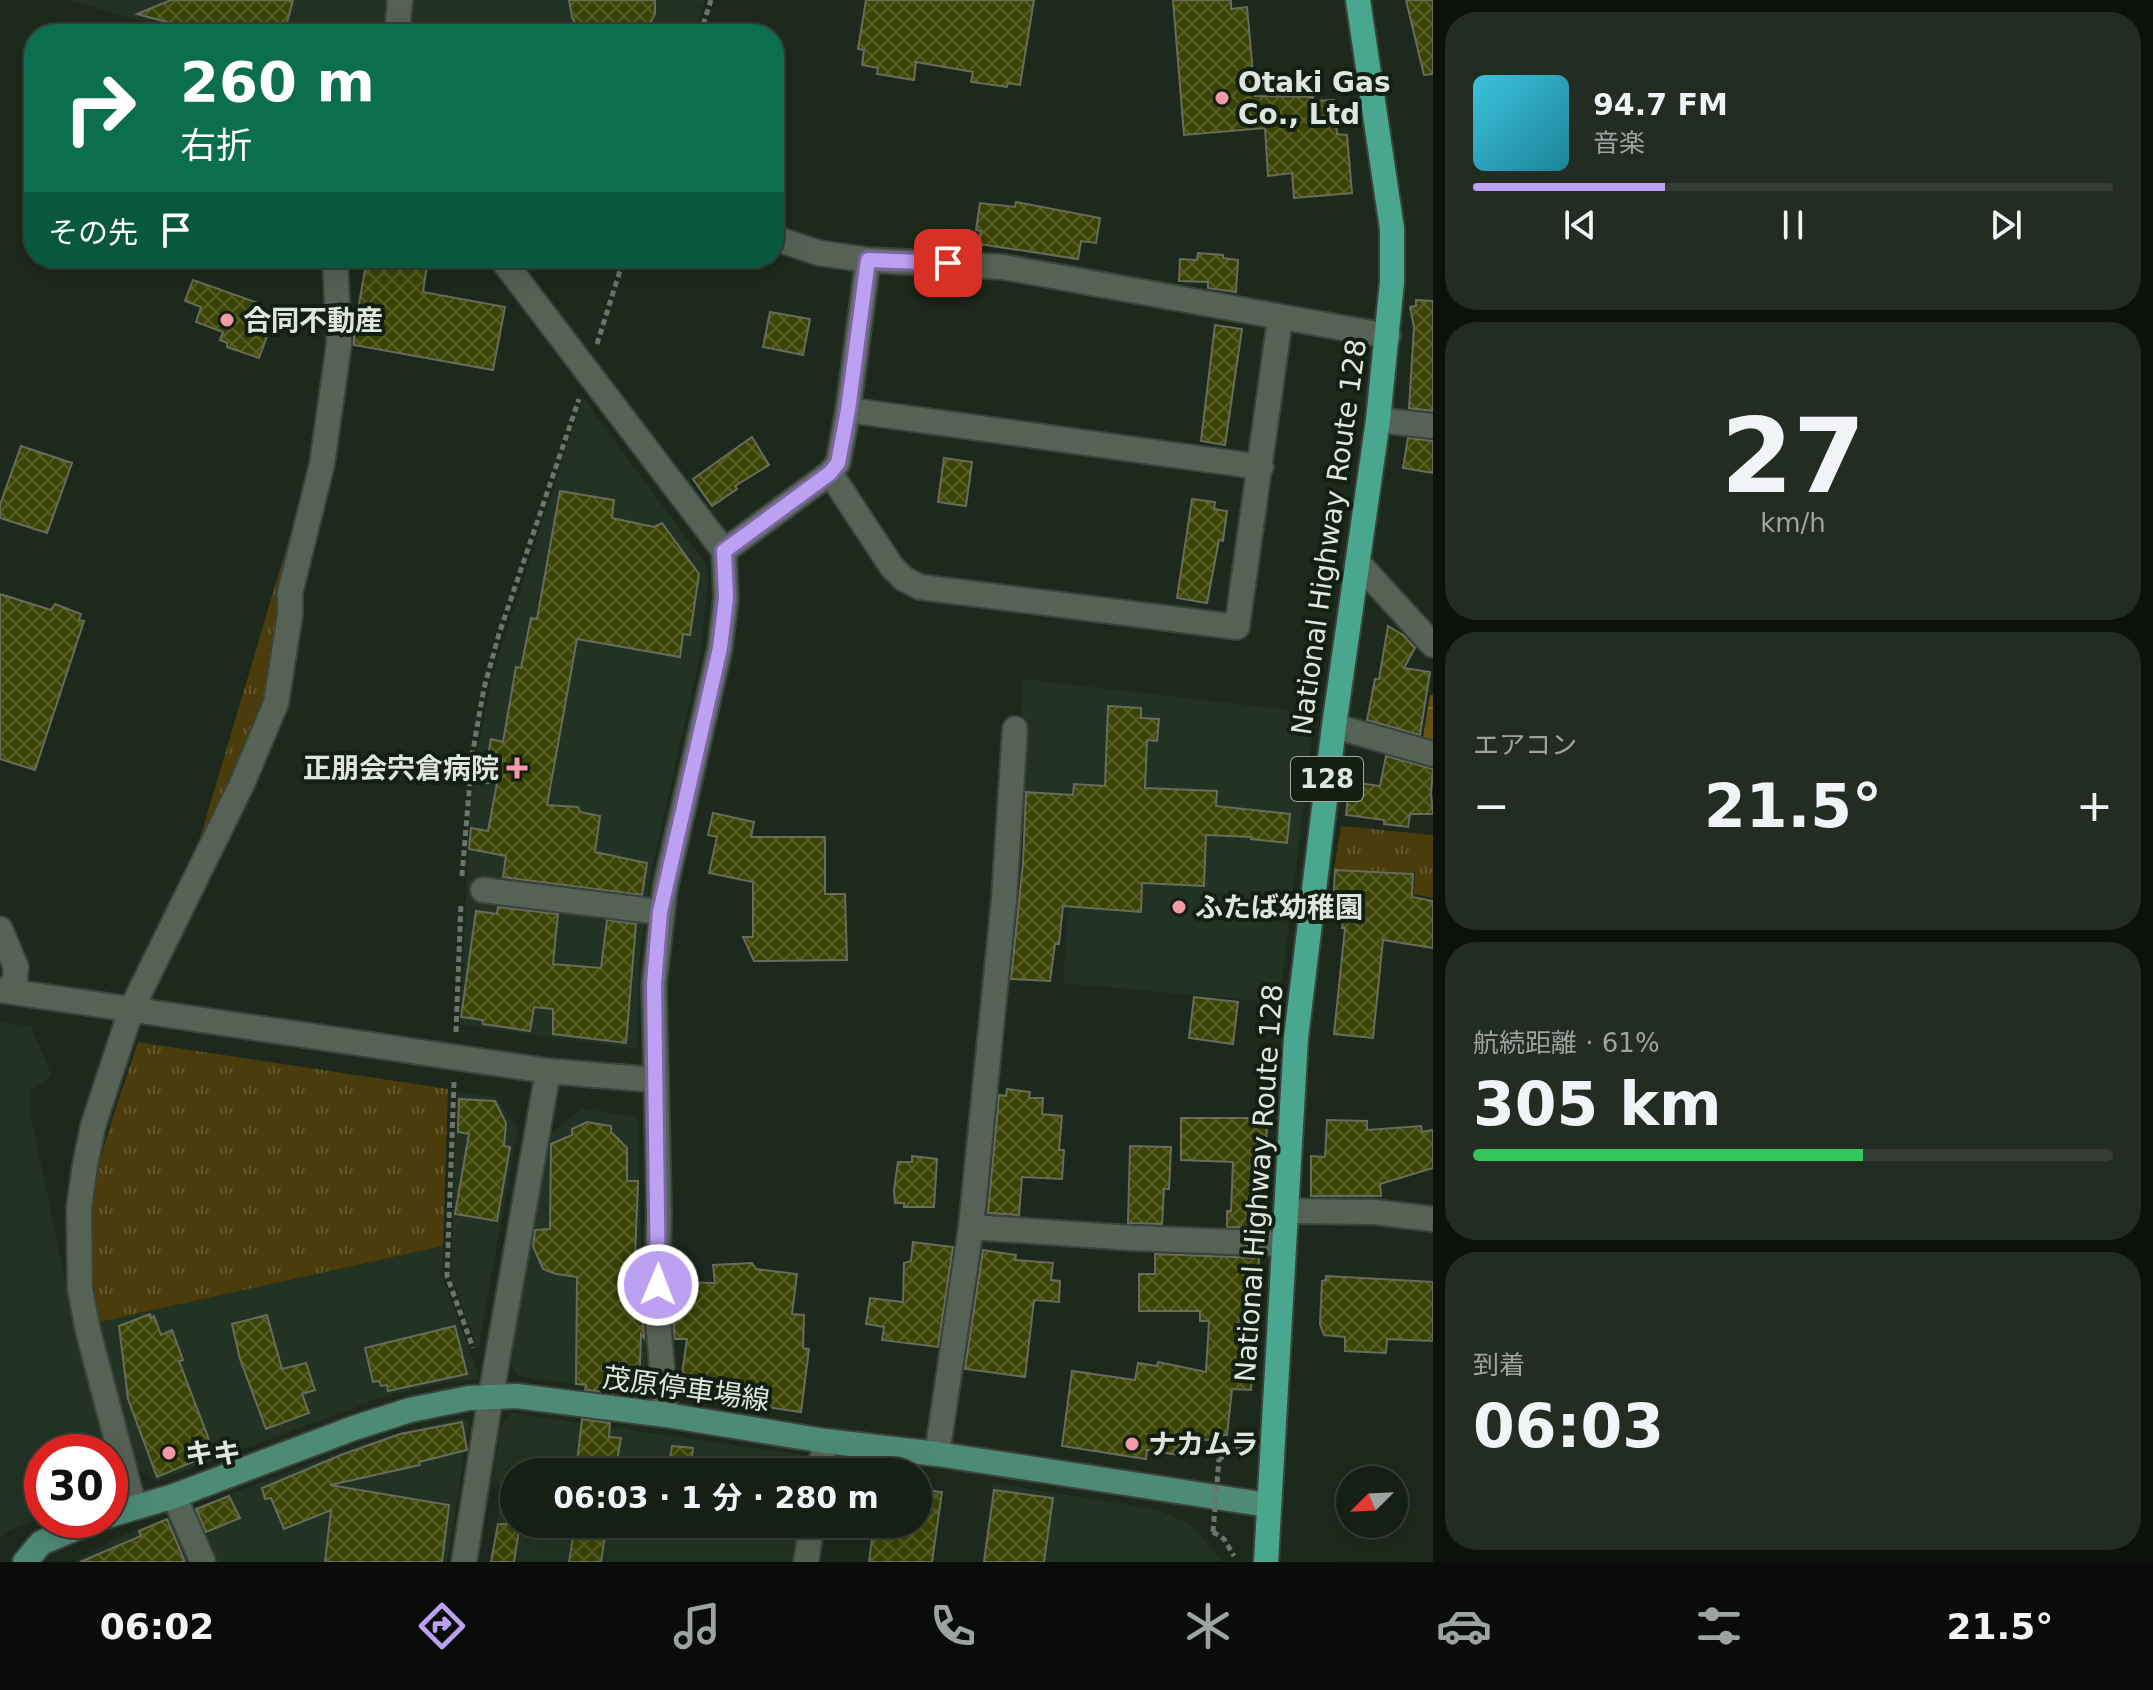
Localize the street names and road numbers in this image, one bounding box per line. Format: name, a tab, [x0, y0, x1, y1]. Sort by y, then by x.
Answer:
street label: National Highway Route 128	[1285, 337, 1373, 737]
road number: 128	[1291, 757, 1363, 801]
street label: National Highway Route 128	[1229, 983, 1289, 1383]
street label: 茂原停車場線	[601, 1361, 771, 1417]

